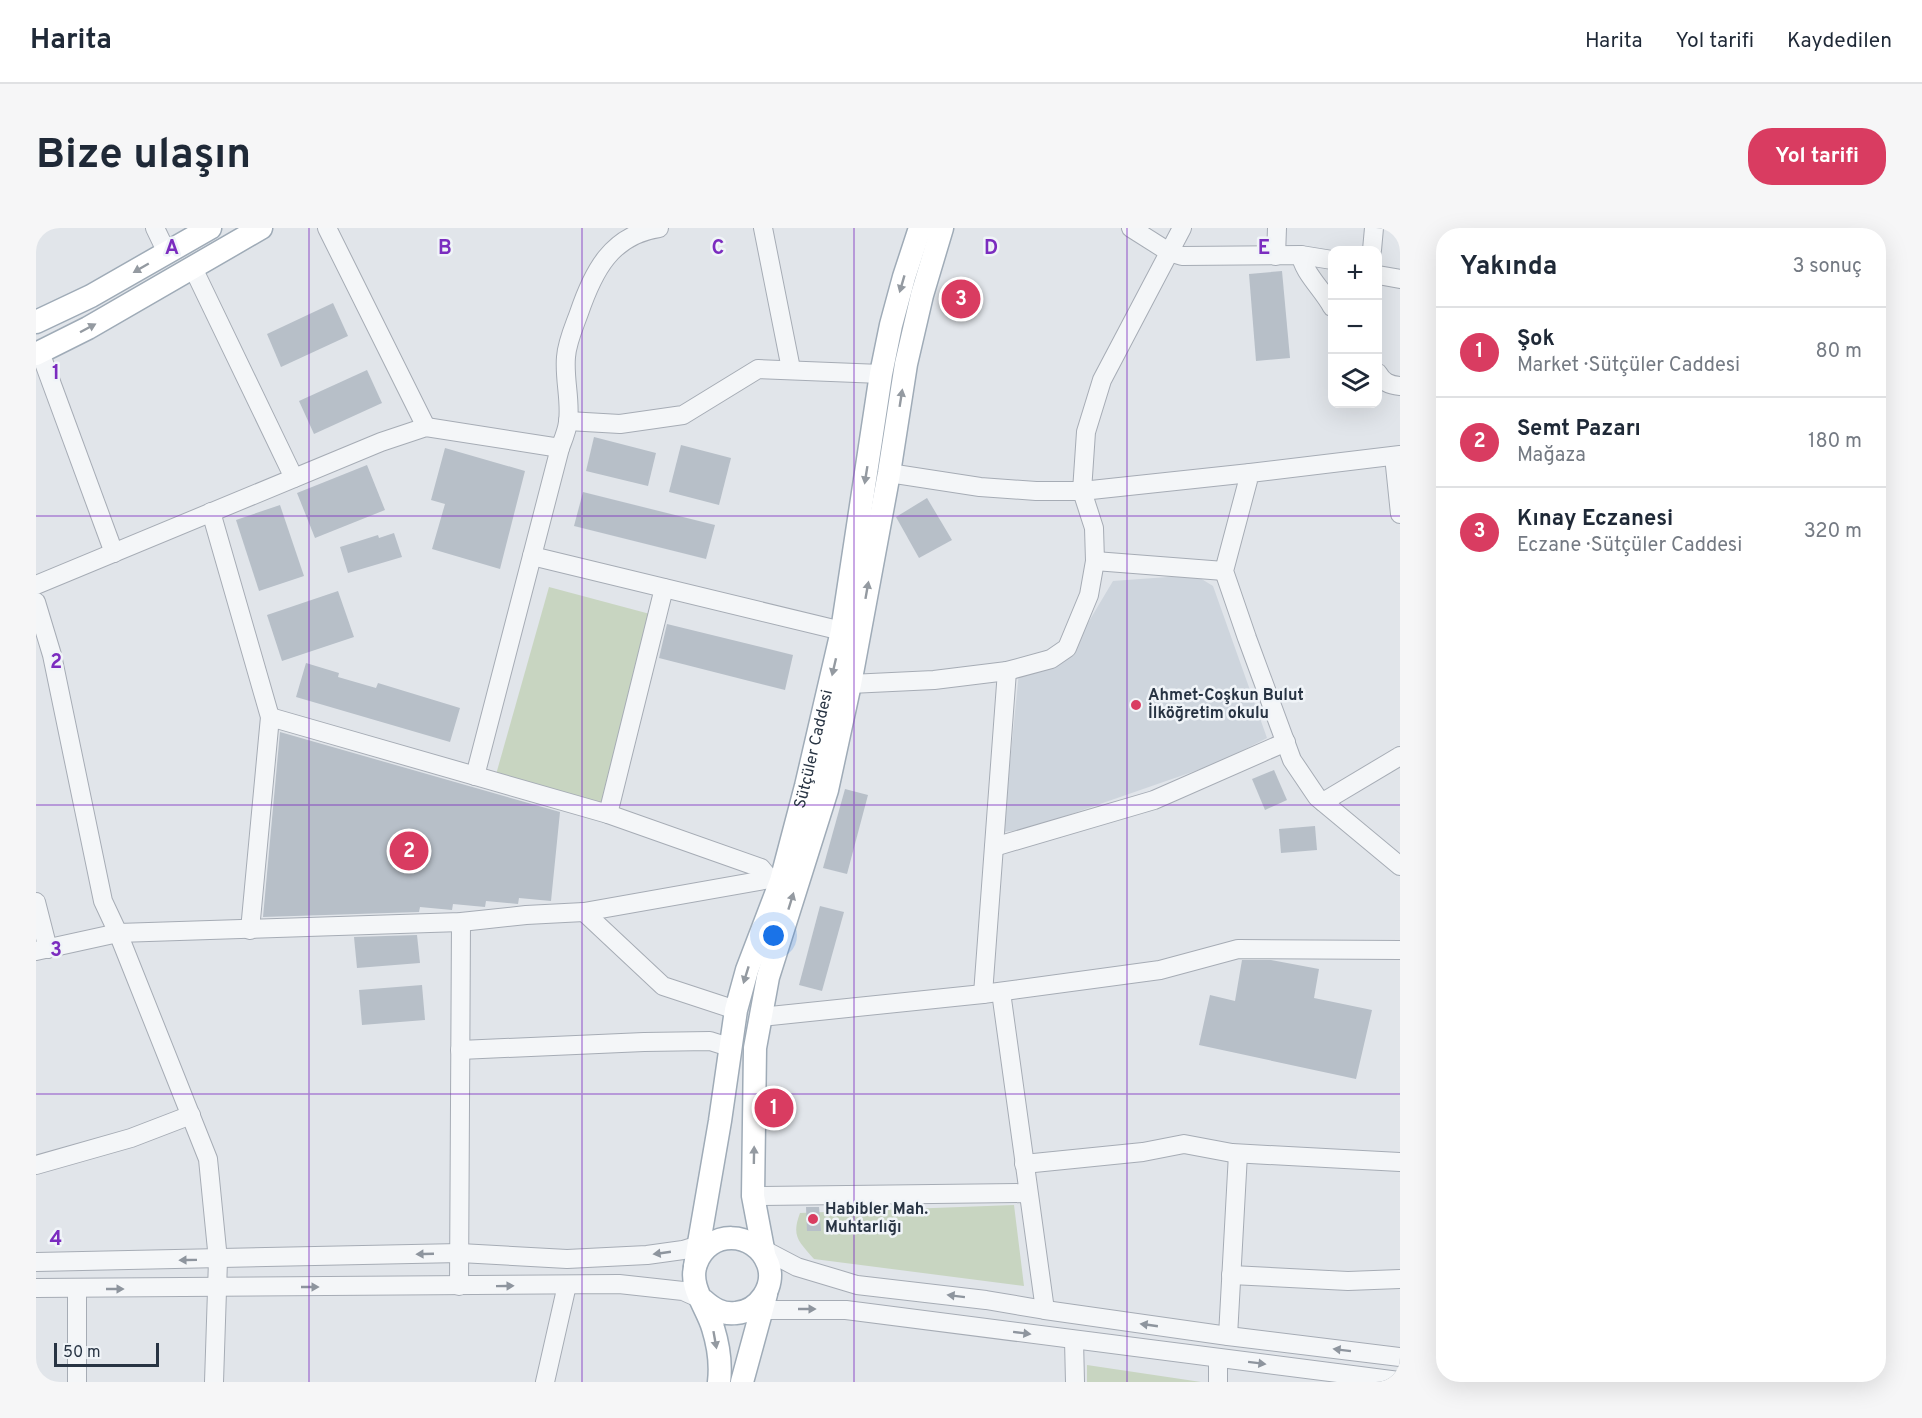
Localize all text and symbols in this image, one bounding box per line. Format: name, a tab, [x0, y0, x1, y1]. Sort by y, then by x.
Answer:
text: Harita	[30, 23, 112, 59]
text: Harita	[1585, 28, 1643, 55]
text: Yol tarifi	[1676, 28, 1754, 55]
text: Kaydedilen	[1787, 28, 1892, 55]
button: Yol tarifi	[1748, 128, 1886, 185]
text: Bize ulaşın	[36, 130, 251, 183]
text: A	[165, 236, 179, 262]
text: B	[438, 236, 452, 262]
text: C	[712, 236, 724, 262]
text: D	[984, 236, 998, 262]
text: E	[1258, 236, 1270, 262]
map controls	[1328, 246, 1382, 408]
button: +	[1328, 246, 1382, 300]
text: Yakında	[1460, 251, 1557, 284]
text: 3 sonuç	[1793, 254, 1862, 280]
one-way arrow	[132, 263, 149, 273]
one-way arrow	[897, 275, 906, 293]
pin: 3	[942, 276, 980, 322]
button: −	[1328, 300, 1382, 354]
one-way arrow	[80, 323, 97, 333]
text: Şok	[1517, 326, 1555, 353]
text: 1	[1476, 339, 1484, 365]
text: 80 m	[1816, 339, 1862, 365]
text: Market · Sütçüler Caddesi	[1517, 353, 1740, 379]
button: layers	[1328, 354, 1382, 408]
text: 1	[52, 361, 60, 387]
one-way arrow	[896, 388, 905, 407]
text: Semt Pazarı	[1517, 416, 1641, 443]
text: 2	[1473, 429, 1486, 455]
text: 180 m	[1808, 429, 1862, 455]
text: Mağaza	[1517, 443, 1586, 469]
one-way arrow	[861, 465, 870, 484]
text: Kınay Eczanesi	[1517, 506, 1673, 533]
text: 3	[1474, 519, 1486, 545]
text: 320 m	[1804, 519, 1862, 545]
text: Eczane · Sütçüler Caddesi	[1517, 533, 1742, 559]
one-way arrow	[863, 580, 872, 599]
text: 2	[50, 650, 62, 676]
one-way arrow	[828, 658, 838, 676]
place label: Ahmet-Coşkun Bulut İlköğretim okulu	[1148, 686, 1304, 724]
street label: Sütçüler Caddesi	[790, 688, 838, 811]
marker: Ahmet-Coşkun Bulut İlköğretim okulu	[1129, 698, 1143, 712]
pin: 2	[390, 828, 428, 874]
one-way arrow	[787, 892, 796, 910]
your location	[759, 921, 788, 950]
text: 3	[50, 938, 62, 964]
one-way arrow	[741, 966, 750, 984]
pin: 1	[754, 1086, 794, 1130]
one-way arrow	[749, 1145, 758, 1164]
place label: Habibler Mah. Muhtarlığı	[825, 1200, 928, 1238]
marker: Habibler Mah. Muhtarlığı	[806, 1212, 820, 1226]
text: 4	[50, 1227, 62, 1253]
one-way arrow	[652, 1248, 671, 1257]
one-way arrow	[416, 1249, 435, 1259]
one-way arrow	[179, 1255, 198, 1265]
one-way arrow	[496, 1281, 515, 1291]
one-way arrow	[301, 1282, 320, 1292]
one-way arrow	[106, 1284, 125, 1294]
one-way arrow	[946, 1291, 965, 1301]
one-way arrow	[798, 1304, 817, 1314]
one-way arrow	[1139, 1320, 1158, 1329]
one-way arrow	[1012, 1328, 1031, 1338]
one-way arrow	[711, 1331, 720, 1350]
scale bar	[54, 1340, 159, 1368]
text: 50 m	[63, 1343, 101, 1363]
one-way arrow	[1332, 1345, 1351, 1355]
one-way arrow	[1247, 1358, 1266, 1367]

